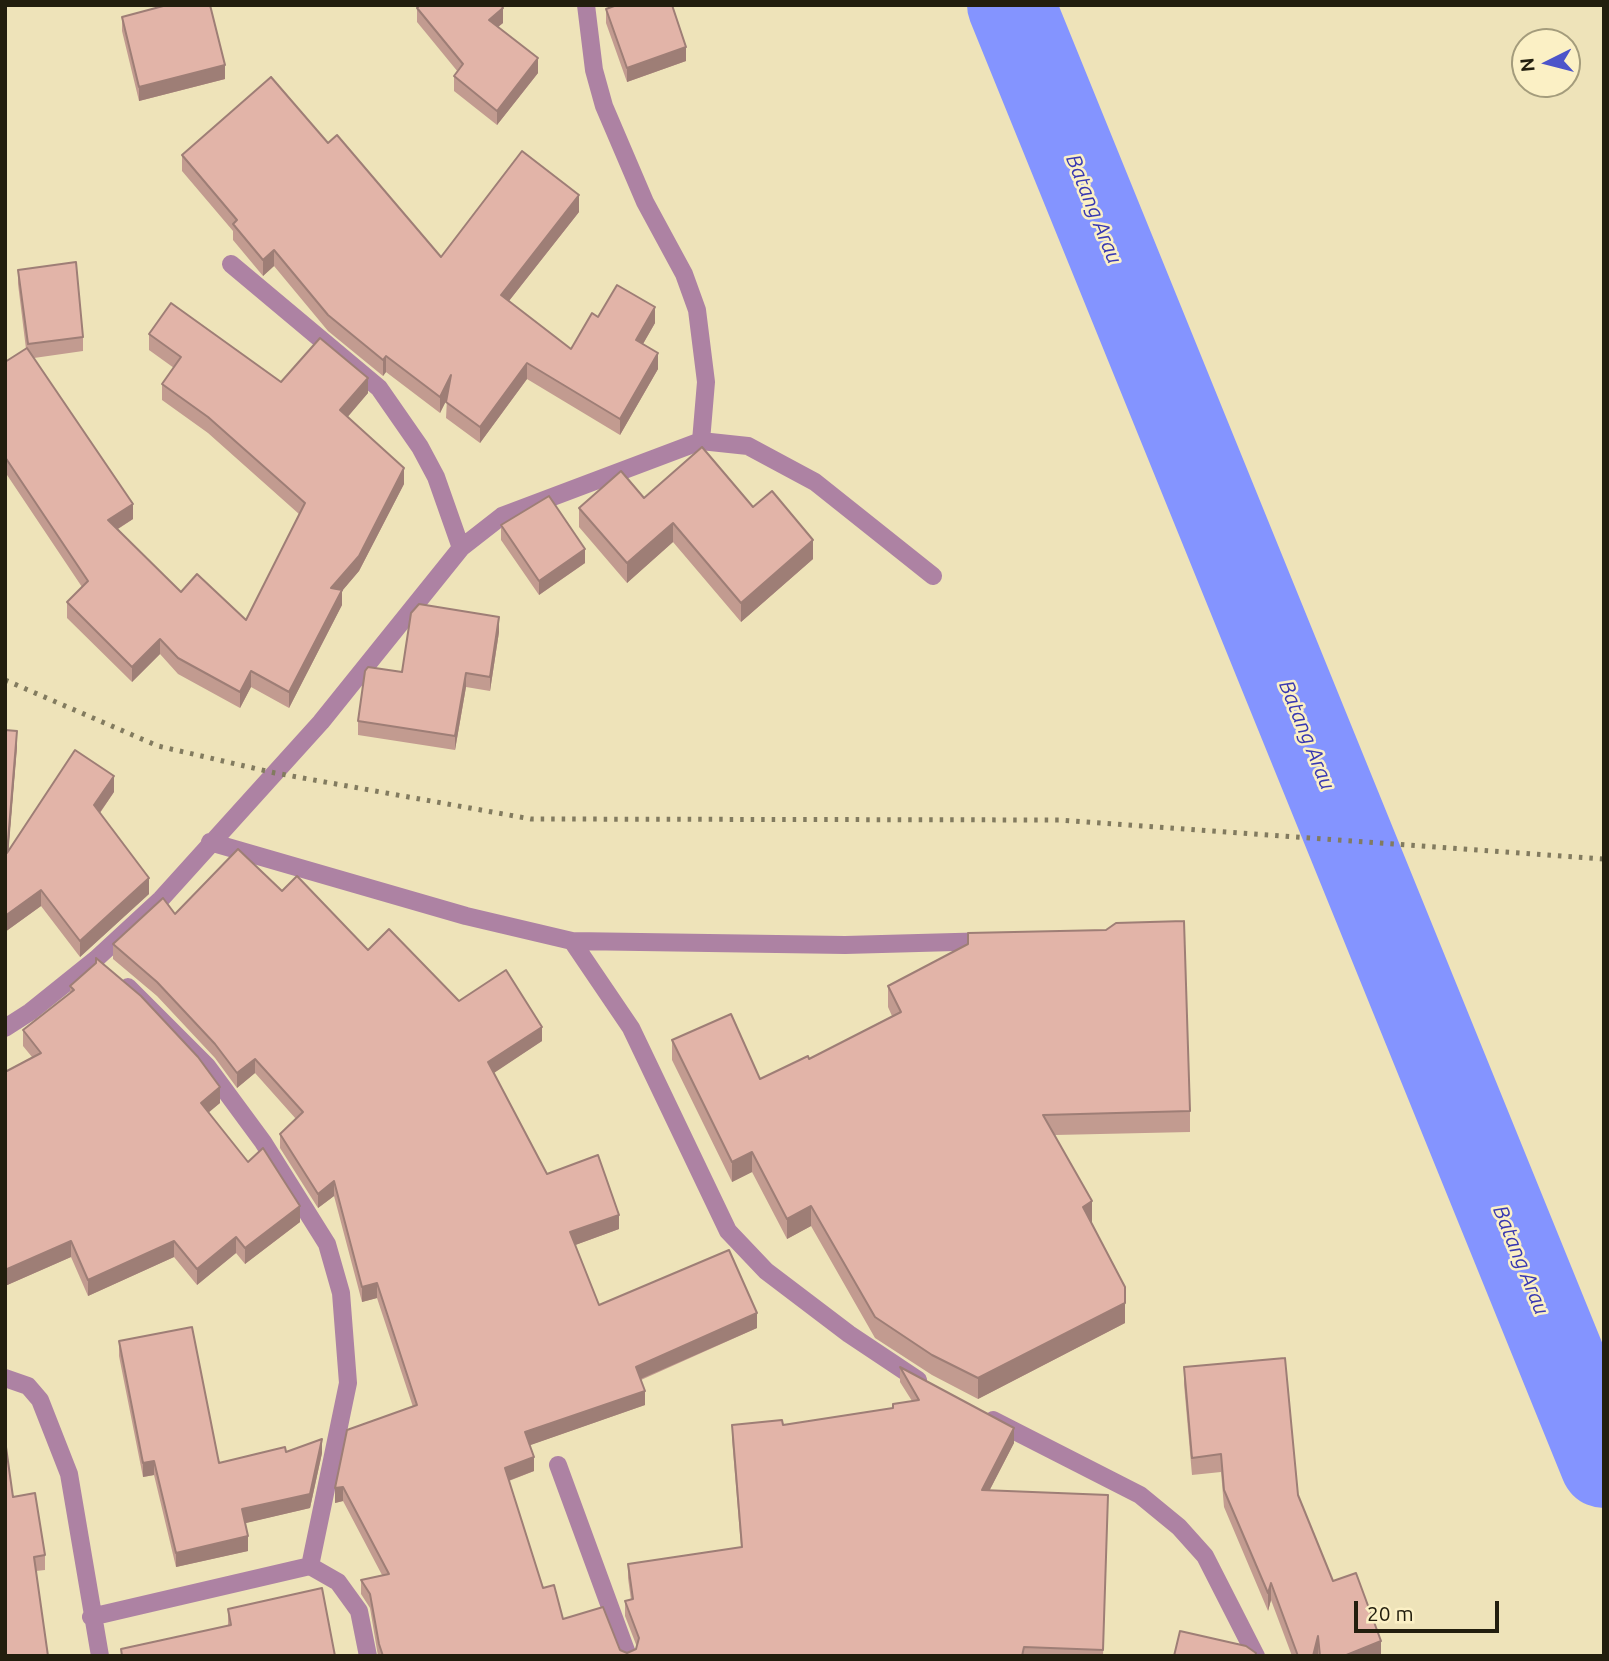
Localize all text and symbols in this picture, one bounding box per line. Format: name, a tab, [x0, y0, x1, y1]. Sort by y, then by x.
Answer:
north arrow	[1511, 28, 1581, 98]
text: N	[1515, 57, 1539, 73]
water label: Batang Arau	[1061, 151, 1127, 267]
water label: Batang Arau	[1274, 677, 1340, 793]
water label: Batang Arau	[1488, 1202, 1554, 1318]
scale bar	[1357, 1588, 1502, 1632]
text: 20 m	[1367, 1601, 1414, 1625]

